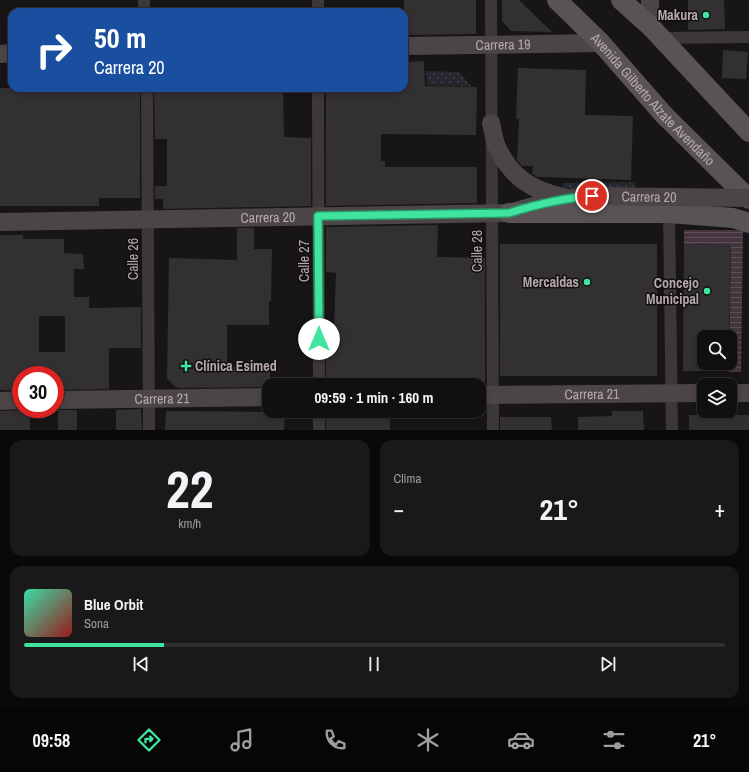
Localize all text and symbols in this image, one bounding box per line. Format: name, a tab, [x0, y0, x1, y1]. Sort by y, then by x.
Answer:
place label: Makura	[658, 6, 699, 24]
marker: Makura	[701, 10, 711, 20]
text: 50 m	[94, 19, 146, 57]
icon: right	[28, 24, 80, 76]
street label: Avenida Gilberto Alzate Avendaño	[586, 28, 719, 169]
street label: Carrera 19	[475, 35, 531, 54]
text: Carrera 20	[94, 55, 165, 80]
pin	[575, 179, 609, 213]
icon: arrive	[581, 185, 603, 207]
street label: Carrera 20	[621, 187, 677, 206]
street label: Carrera 20	[240, 208, 296, 227]
street label: Calle 28	[468, 230, 486, 272]
street label: Calle 26	[124, 238, 142, 280]
street label: Calle 27	[295, 240, 313, 282]
place label: Mercaldas	[523, 273, 579, 291]
place label: Concejo Municipal	[646, 274, 699, 308]
marker: Mercaldas	[582, 277, 592, 287]
marker: Concejo Municipal	[702, 286, 712, 296]
position arrow	[298, 318, 340, 360]
map controls	[697, 330, 737, 418]
button: search	[697, 330, 737, 370]
place label: Clínica Esimed	[195, 357, 277, 375]
marker: Clínica Esimed	[180, 360, 192, 372]
speed limit sign: 30	[12, 366, 64, 418]
button: layers	[697, 378, 737, 418]
street label: Carrera 21	[564, 385, 620, 403]
text: 09:59 · 1 min · 160 m	[315, 387, 433, 408]
street label: Carrera 21	[134, 389, 190, 408]
text: 22	[166, 454, 213, 524]
text: Clima	[394, 470, 421, 487]
text: 21°	[540, 489, 579, 529]
text: −	[394, 494, 404, 524]
text: +	[714, 494, 725, 524]
text: km/h	[178, 515, 201, 532]
text: Blue Orbit	[84, 594, 143, 615]
text: Sona	[84, 615, 109, 632]
icon: previous	[130, 653, 152, 675]
icon: pause	[363, 653, 385, 675]
icon: next	[597, 653, 619, 675]
icon: directions	[135, 726, 163, 754]
icon: music	[228, 726, 256, 754]
icon: phone	[321, 726, 349, 754]
icon: climate	[414, 726, 442, 754]
icon: car	[507, 726, 535, 754]
icon: filters	[600, 726, 628, 754]
text: 09:58	[32, 728, 70, 753]
text: 21°	[693, 728, 717, 753]

